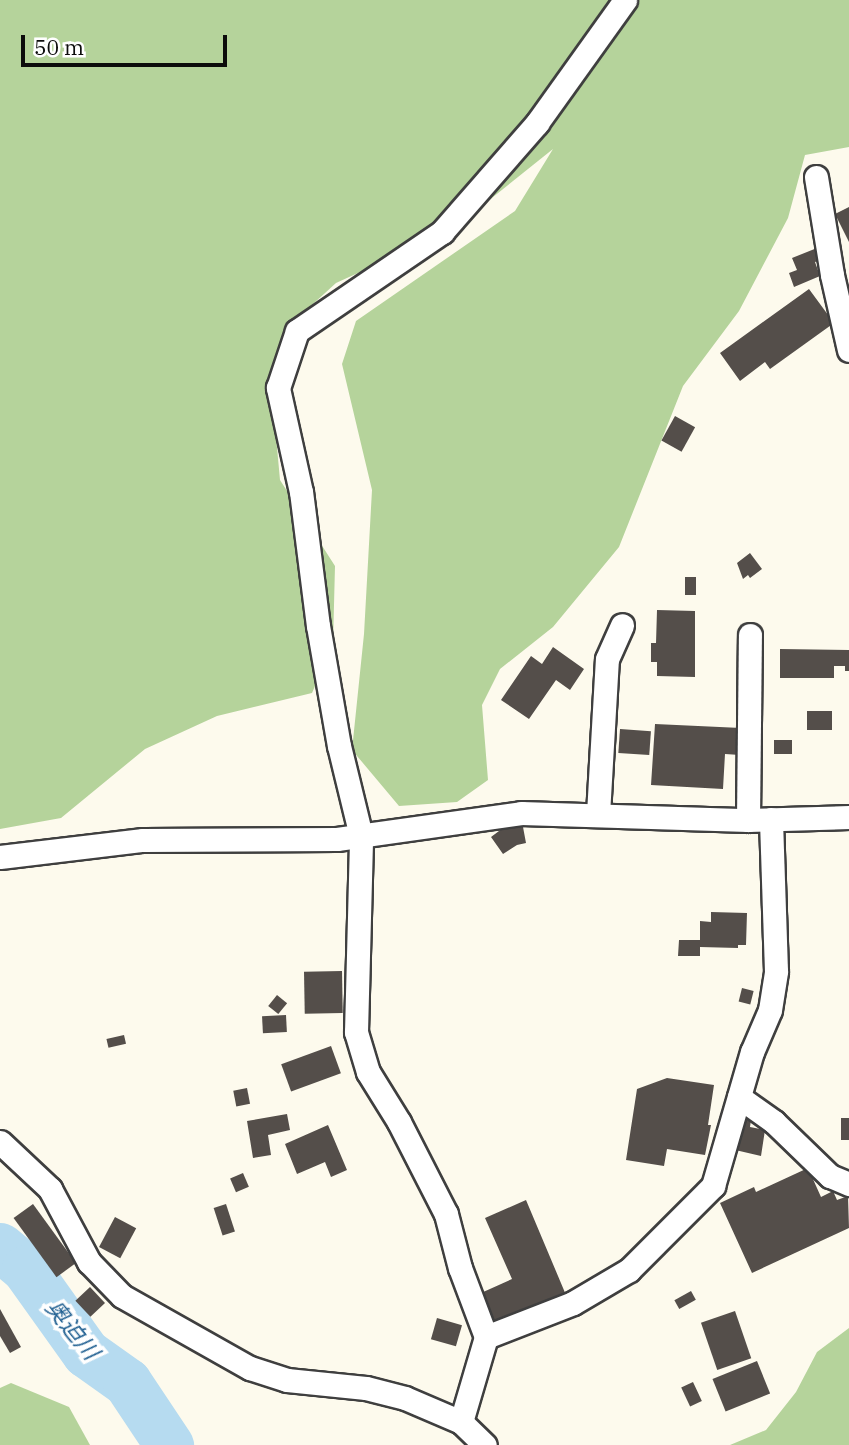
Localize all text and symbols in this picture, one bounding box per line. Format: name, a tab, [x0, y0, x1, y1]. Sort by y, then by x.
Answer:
scale bar	[24, 21, 231, 65]
text: 50 m	[34, 33, 84, 61]
water label: 奥迫川	[41, 1294, 105, 1364]

